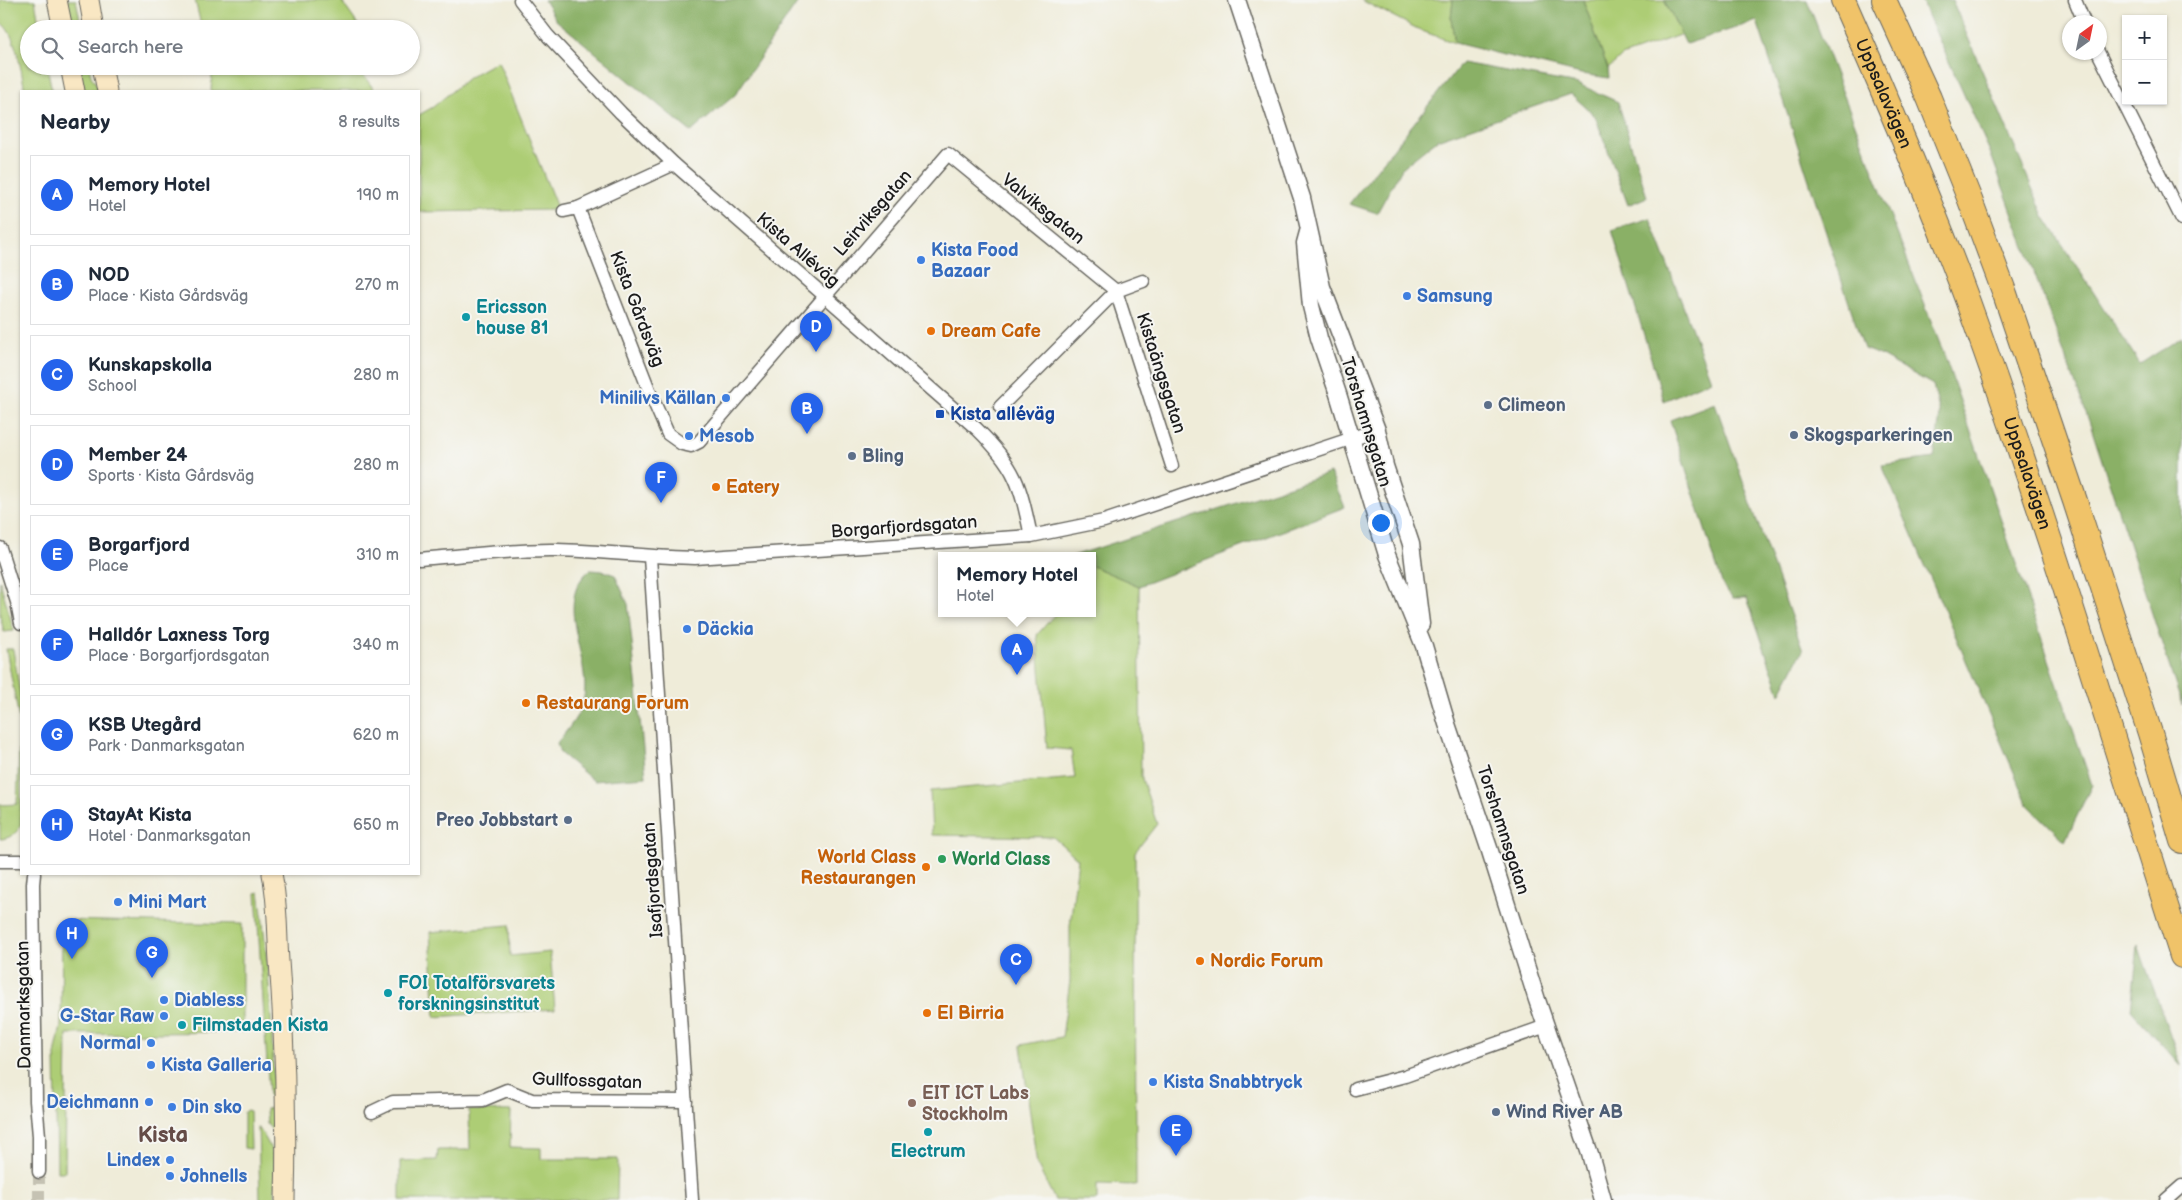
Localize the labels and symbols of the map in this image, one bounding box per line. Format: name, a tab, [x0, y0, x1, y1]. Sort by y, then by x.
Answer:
north arrow	[2062, 15, 2107, 60]
street label: Uppsalavägen	[1851, 35, 1917, 151]
street label: Leirviksgatan	[830, 165, 916, 261]
street label: Valviksgatan	[997, 169, 1089, 249]
street label: Kista Alléväg	[752, 208, 844, 292]
place label: Kista Food Bazaar	[931, 240, 1018, 282]
street label: Kista Gårdsväg	[605, 248, 669, 370]
marker: Kista Food Bazaar	[915, 254, 927, 266]
place label: Samsung	[1417, 286, 1493, 307]
marker: Samsung	[1401, 290, 1413, 302]
place label: Ericsson house 81	[476, 297, 549, 339]
street label: Kistaängsgatan	[1132, 310, 1190, 436]
marker: Ericsson house 81	[460, 311, 472, 323]
pin: D	[800, 311, 832, 352]
place label: Dream Cafe	[941, 321, 1041, 342]
marker: Dream Cafe	[925, 325, 937, 337]
street label: Torshamnsgatan	[1336, 355, 1396, 489]
place label: Minilivs Källan	[599, 388, 716, 409]
marker: Minilivs Källan	[720, 392, 732, 404]
pin: B	[791, 393, 823, 434]
place label: Climeon	[1498, 395, 1566, 416]
marker: Climeon	[1482, 399, 1494, 411]
place label: Kista alléväg	[950, 404, 1055, 425]
marker: Kista alléväg	[934, 408, 946, 420]
street label: Uppsalavägen	[1999, 414, 2056, 532]
place label: Skogsparkeringen	[1804, 425, 1953, 446]
place label: Mesob	[699, 426, 755, 447]
marker: Skogsparkeringen	[1788, 429, 1800, 441]
marker: Mesob	[683, 430, 695, 442]
place label: Bling	[862, 446, 904, 467]
marker: Bling	[846, 450, 858, 462]
pin: F	[645, 462, 677, 503]
place label: Eatery	[726, 477, 780, 498]
marker: Eatery	[710, 481, 722, 493]
your location	[1368, 510, 1394, 536]
street label: Borgarfjordsgatan	[830, 511, 978, 543]
place label: Däckia	[697, 619, 754, 640]
marker: Däckia	[681, 623, 693, 635]
pin: A	[1001, 634, 1033, 675]
place label: Restaurang Forum	[536, 693, 689, 714]
marker: Restaurang Forum	[520, 697, 532, 709]
street label: Torshamnsgatan	[1472, 763, 1534, 897]
place label: Preo Jobbstart	[436, 810, 558, 831]
marker: Preo Jobbstart	[562, 814, 574, 826]
street label: Isafjordsgatan	[638, 822, 668, 938]
place label: World Class Restaurangen	[801, 847, 916, 889]
place label: World Class	[952, 849, 1051, 870]
marker: World Class	[936, 853, 948, 865]
marker: World Class Restaurangen	[920, 861, 932, 873]
place label: Mini Mart	[128, 892, 207, 913]
marker: Mini Mart	[112, 896, 124, 908]
pin: H	[56, 918, 88, 959]
pin: G	[136, 937, 168, 978]
street label: Danmarksgatan	[12, 941, 36, 1069]
pin: C	[1000, 944, 1032, 985]
place label: Nordic Forum	[1210, 951, 1323, 972]
marker: Nordic Forum	[1194, 955, 1206, 967]
place label: FOI Totalförsvarets forskningsinstitut	[398, 973, 555, 1015]
marker: FOI Totalförsvarets forskningsinstitut	[382, 987, 394, 999]
place label: Diabless	[174, 990, 245, 1011]
marker: Diabless	[158, 994, 170, 1006]
place label: El Birria	[937, 1003, 1004, 1024]
place label: G-Star Raw	[60, 1006, 154, 1027]
marker: El Birria	[921, 1007, 933, 1019]
marker: G-Star Raw	[158, 1010, 170, 1022]
place label: Filmstaden Kista	[192, 1015, 328, 1036]
marker: Filmstaden Kista	[176, 1019, 188, 1031]
place label: Normal	[80, 1033, 141, 1054]
marker: Normal	[145, 1037, 157, 1049]
place label: Kista Galleria	[161, 1055, 272, 1076]
marker: Kista Galleria	[145, 1059, 157, 1071]
street label: Gullfossgatan	[531, 1069, 643, 1093]
place label: Kista Snabbtryck	[1163, 1072, 1303, 1093]
marker: Kista Snabbtryck	[1147, 1076, 1159, 1088]
place label: EIT ICT Labs Stockholm	[922, 1083, 1029, 1125]
place label: Deichmann	[46, 1092, 139, 1113]
marker: Deichmann	[143, 1096, 155, 1108]
place label: Din sko	[182, 1097, 242, 1118]
marker: EIT ICT Labs Stockholm	[906, 1097, 918, 1109]
marker: Din sko	[166, 1101, 178, 1113]
place label: Wind River AB	[1506, 1102, 1623, 1123]
marker: Wind River AB	[1490, 1106, 1502, 1118]
pin: E	[1160, 1115, 1192, 1156]
district label: Kista	[138, 1122, 188, 1149]
marker: Electrum	[922, 1126, 934, 1138]
place label: Electrum	[890, 1141, 966, 1162]
place label: Lindex	[107, 1150, 160, 1171]
marker: Lindex	[164, 1154, 176, 1166]
place label: Johnells	[180, 1166, 247, 1187]
marker: Johnells	[164, 1170, 176, 1182]

